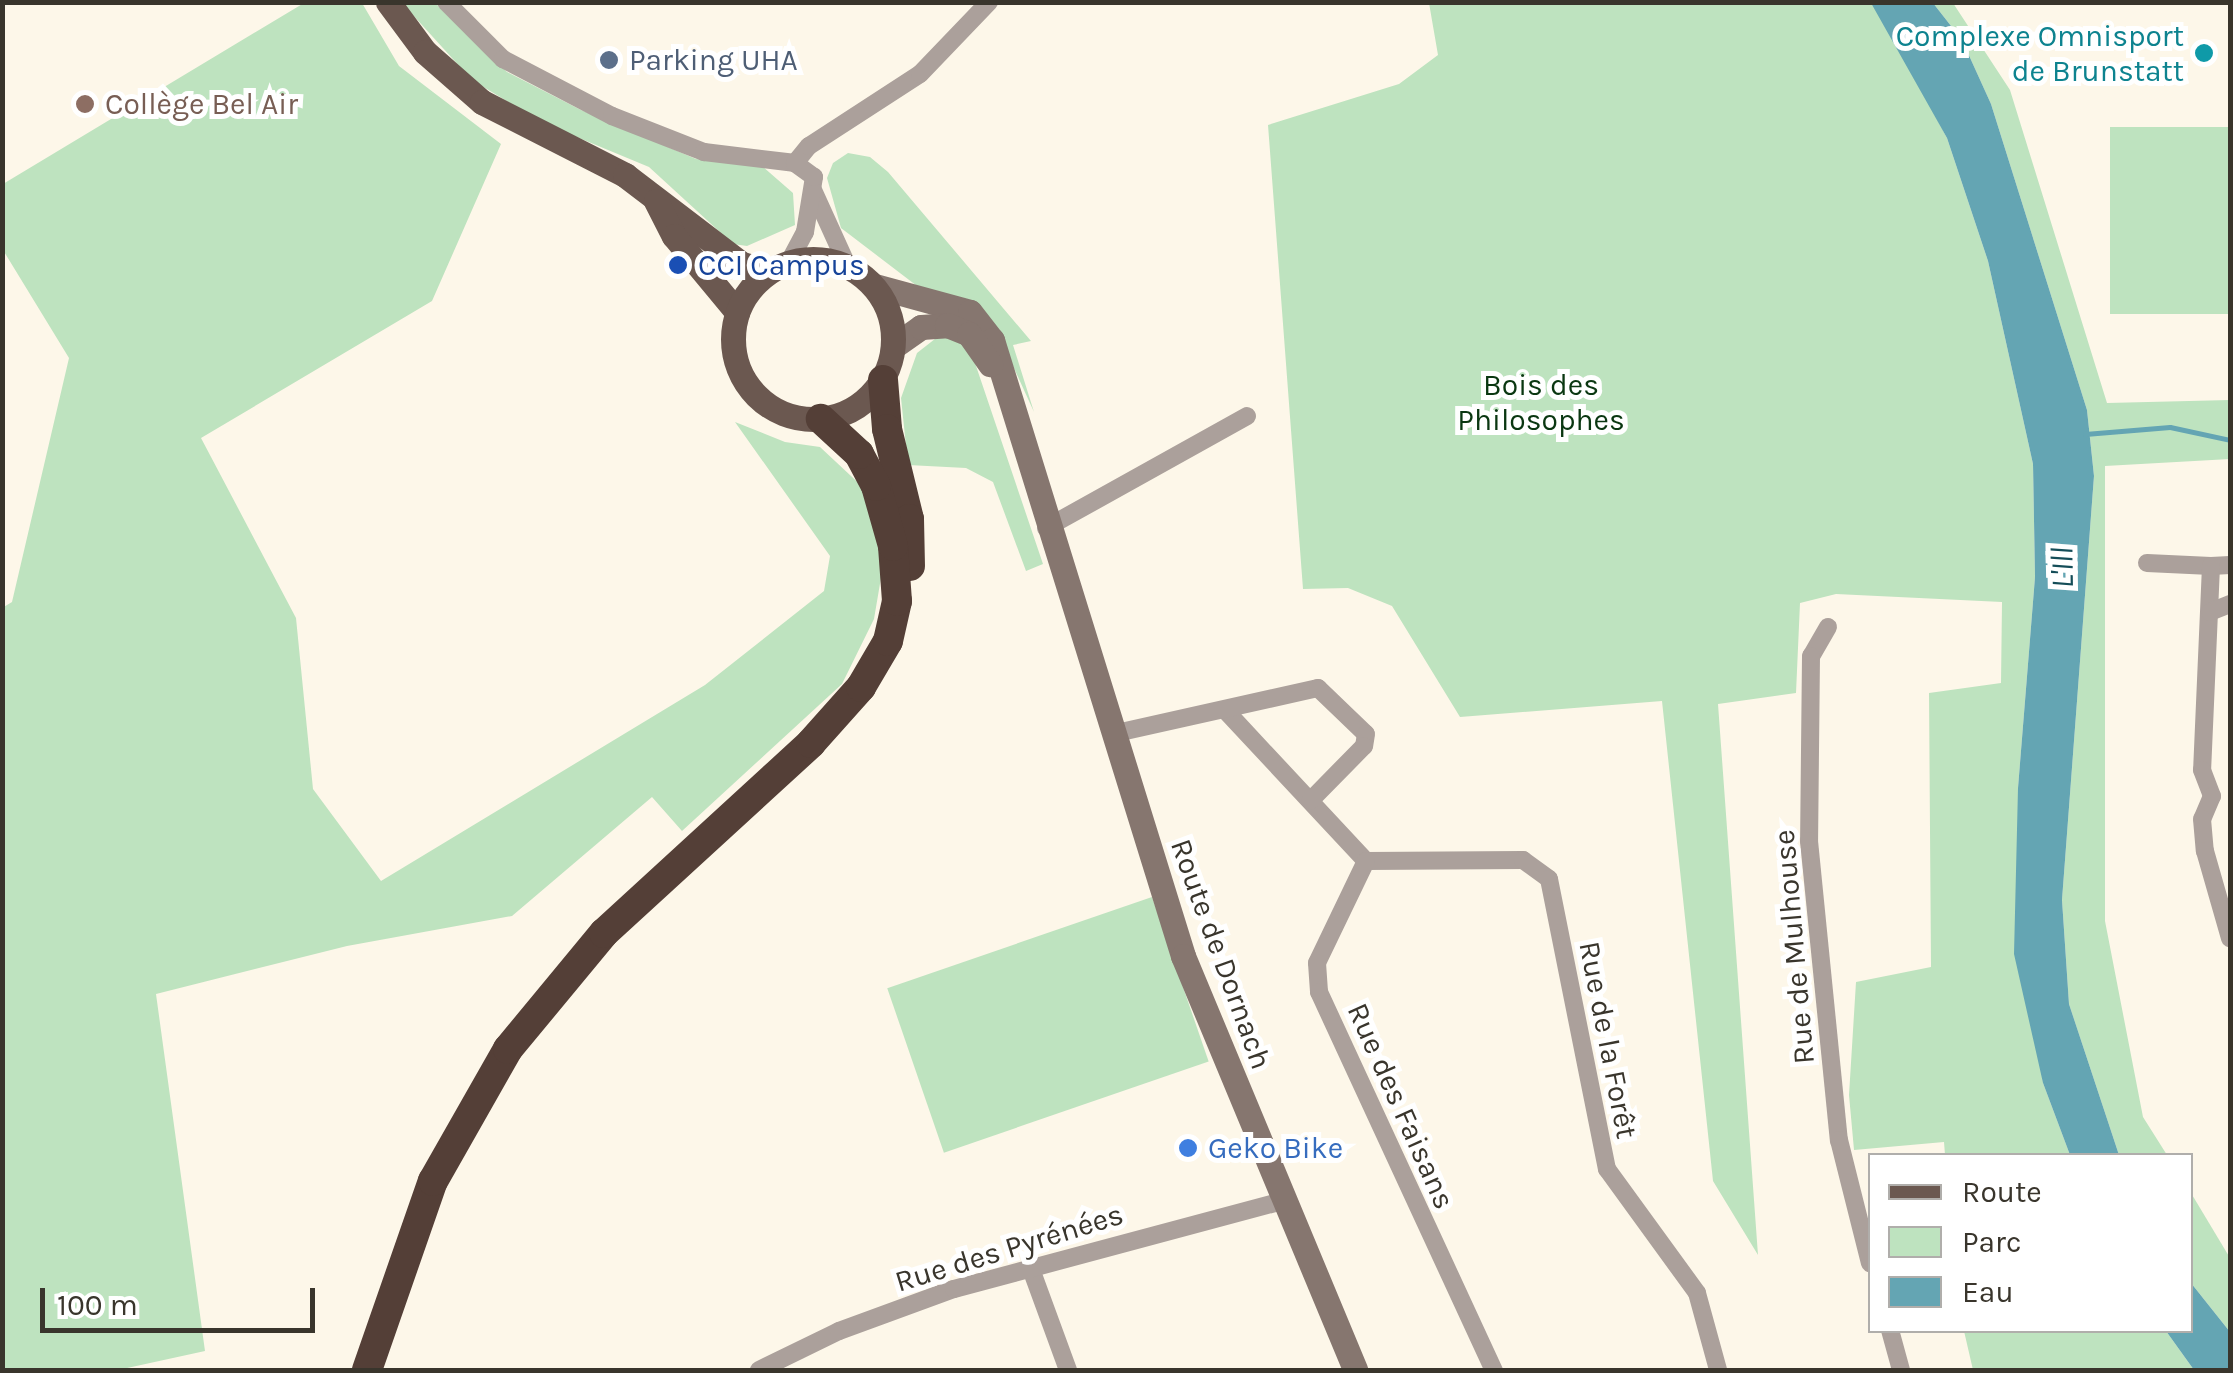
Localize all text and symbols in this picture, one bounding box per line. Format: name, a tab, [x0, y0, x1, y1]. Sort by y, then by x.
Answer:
place label: Complexe Omnisport de Brunstatt	[1896, 18, 2184, 88]
place label: Parking UHA	[629, 42, 798, 78]
marker: Complexe Omnisport de Brunstatt	[2193, 42, 2215, 64]
marker: Parking UHA	[598, 49, 620, 71]
place label: Collège Bel Air	[105, 86, 298, 122]
marker: Collège Bel Air	[74, 93, 96, 115]
place label: CCI Campus	[698, 247, 865, 283]
marker: CCI Campus	[667, 254, 689, 276]
park label: Bois des Philosophes	[1457, 367, 1625, 438]
water label: L'Ill	[2043, 547, 2083, 589]
street label: Rue de Mulhouse	[1766, 828, 1822, 1066]
street label: Route de Dornach	[1163, 834, 1279, 1074]
street label: Rue de la Forêt	[1571, 938, 1645, 1142]
street label: Rue des Faisans	[1339, 997, 1463, 1215]
place label: Geko Bike	[1208, 1130, 1343, 1166]
marker: Geko Bike	[1177, 1137, 1199, 1159]
legend	[1868, 1153, 2193, 1333]
text: Route	[1962, 1174, 2042, 1210]
street label: Rue des Pyrénées	[891, 1196, 1127, 1300]
text: Parc	[1962, 1224, 2021, 1260]
scale bar	[45, 1268, 320, 1330]
text: Eau	[1962, 1274, 2014, 1310]
text: 100 m	[57, 1287, 138, 1323]

